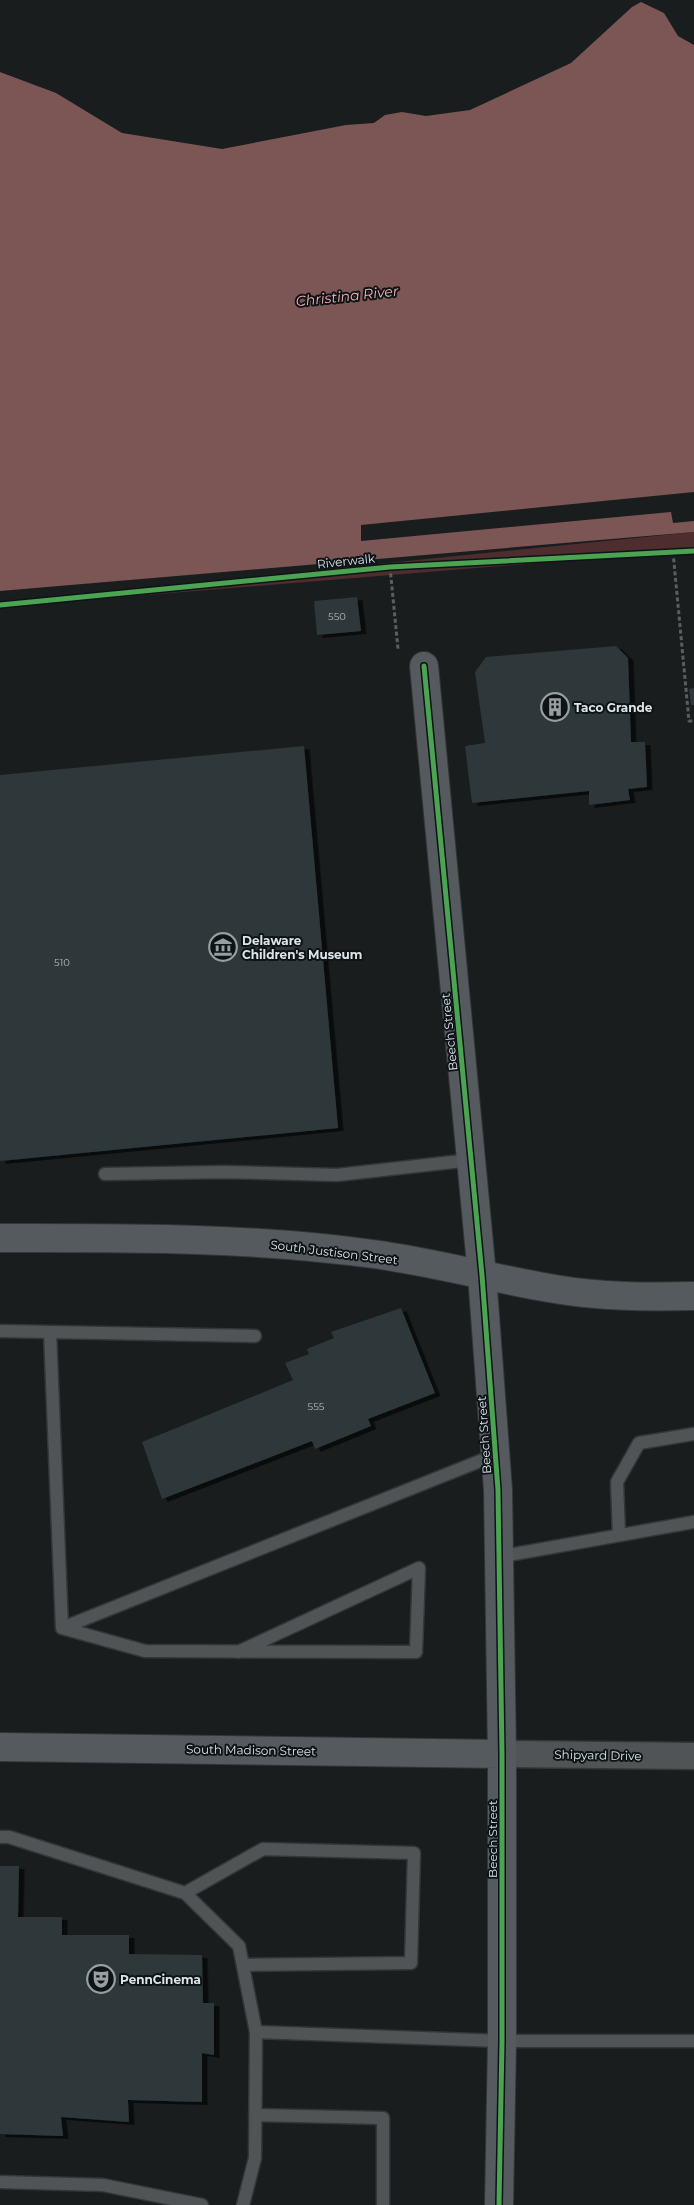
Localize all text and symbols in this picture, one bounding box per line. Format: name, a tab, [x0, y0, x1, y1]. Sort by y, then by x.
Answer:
water label: Christina River	[295, 282, 400, 310]
street label: Riverwalk	[316, 550, 377, 572]
house number: 550	[328, 610, 346, 623]
building icon: Taco Grande	[540, 692, 570, 722]
place label: Taco Grande	[574, 700, 653, 715]
museum icon: Delaware Children's Museum	[208, 932, 238, 962]
place label: Delaware Children's Museum	[242, 933, 362, 962]
house number: 510	[54, 956, 70, 969]
street label: Beech Street	[437, 992, 461, 1071]
street label: South Justison Street	[270, 1237, 399, 1267]
street label: Beech Street	[474, 1396, 494, 1474]
house number: 555	[308, 1400, 325, 1413]
street label: South Madison Street	[186, 1741, 316, 1759]
street label: Shipyard Drive	[554, 1747, 642, 1763]
street label: Beech Street	[485, 1800, 500, 1878]
theatre icon: PennCinema	[86, 1964, 116, 1994]
place label: PennCinema	[120, 1972, 201, 1987]

